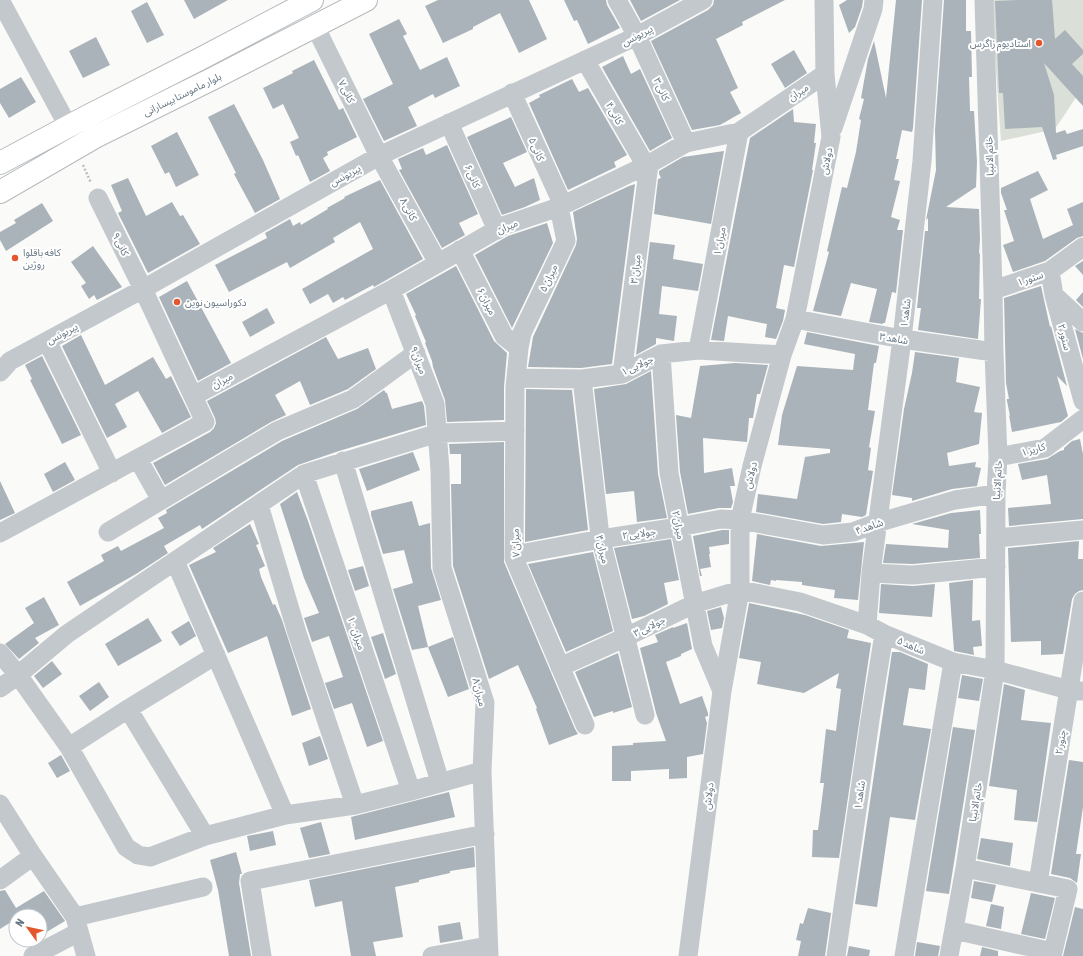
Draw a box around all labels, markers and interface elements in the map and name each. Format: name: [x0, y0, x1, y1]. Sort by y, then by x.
street label: پیریونس: [620, 23, 655, 49]
place label: استادیوم زاگرس: [970, 38, 1031, 52]
marker: استادیوم زاگرس: [1034, 38, 1044, 48]
street label: بلوار ماموستا بیسارانی: [141, 71, 224, 119]
street label: کانی ۳: [651, 76, 672, 103]
street label: کانی ۷: [336, 78, 357, 105]
street label: میران: [786, 82, 811, 104]
street label: کانی ۴: [604, 100, 626, 127]
street label: کانی ۵: [527, 136, 547, 163]
street label: خاتم الانبیا: [983, 136, 998, 176]
street label: دولاش: [819, 146, 836, 176]
street label: پیریونس: [328, 163, 363, 189]
street label: کانی ۶: [463, 163, 483, 190]
street label: کانی ۸: [398, 196, 420, 223]
street label: میران: [495, 217, 520, 237]
street label: میران ۱: [711, 226, 729, 257]
street label: کانی ۹: [110, 231, 131, 258]
place label: کافه باقلوا روژین: [23, 247, 62, 271]
marker: کافه باقلوا روژین: [10, 253, 20, 263]
street label: میران ۳: [628, 254, 644, 284]
street label: میران ۵: [537, 263, 560, 294]
street label: سنور ۱: [1016, 269, 1045, 289]
street label: میران ۶: [474, 286, 498, 317]
marker: دکوراسیون نوین: [172, 297, 182, 307]
place label: دکوراسیون نوین: [185, 297, 247, 309]
street label: شاهد ۱: [898, 298, 913, 328]
street label: پیریونس: [45, 321, 80, 347]
street label: سنور ۲: [1055, 323, 1073, 352]
street label: شاهد ۳: [879, 331, 909, 346]
street label: میران ۹: [407, 345, 429, 376]
street label: جولایی ۱: [620, 353, 655, 379]
street label: میران: [210, 370, 235, 391]
street label: کاریز ۱: [1020, 441, 1048, 459]
street label: دولاش: [742, 460, 760, 490]
street label: خاتم الانبیا: [991, 460, 1006, 500]
street label: میران ۲: [669, 510, 687, 541]
street label: شاهد ۴: [854, 517, 885, 536]
street label: جولایی ۲: [622, 526, 657, 542]
street label: میران ۷: [509, 528, 523, 558]
street label: میران ۴: [593, 534, 611, 565]
street label: جولایی ۳: [632, 614, 667, 640]
street label: میران ۱۰: [345, 615, 367, 652]
street label: شاهد ۵: [895, 635, 926, 656]
street label: میران ۸: [470, 677, 488, 708]
street label: چنور ۲: [1053, 729, 1069, 755]
street label: شاهد ۱: [852, 780, 867, 810]
street label: خاتم الانبیا: [967, 781, 986, 823]
street label: دولاش: [701, 782, 717, 810]
north arrow: [8, 908, 48, 948]
text: N: [13, 917, 26, 929]

